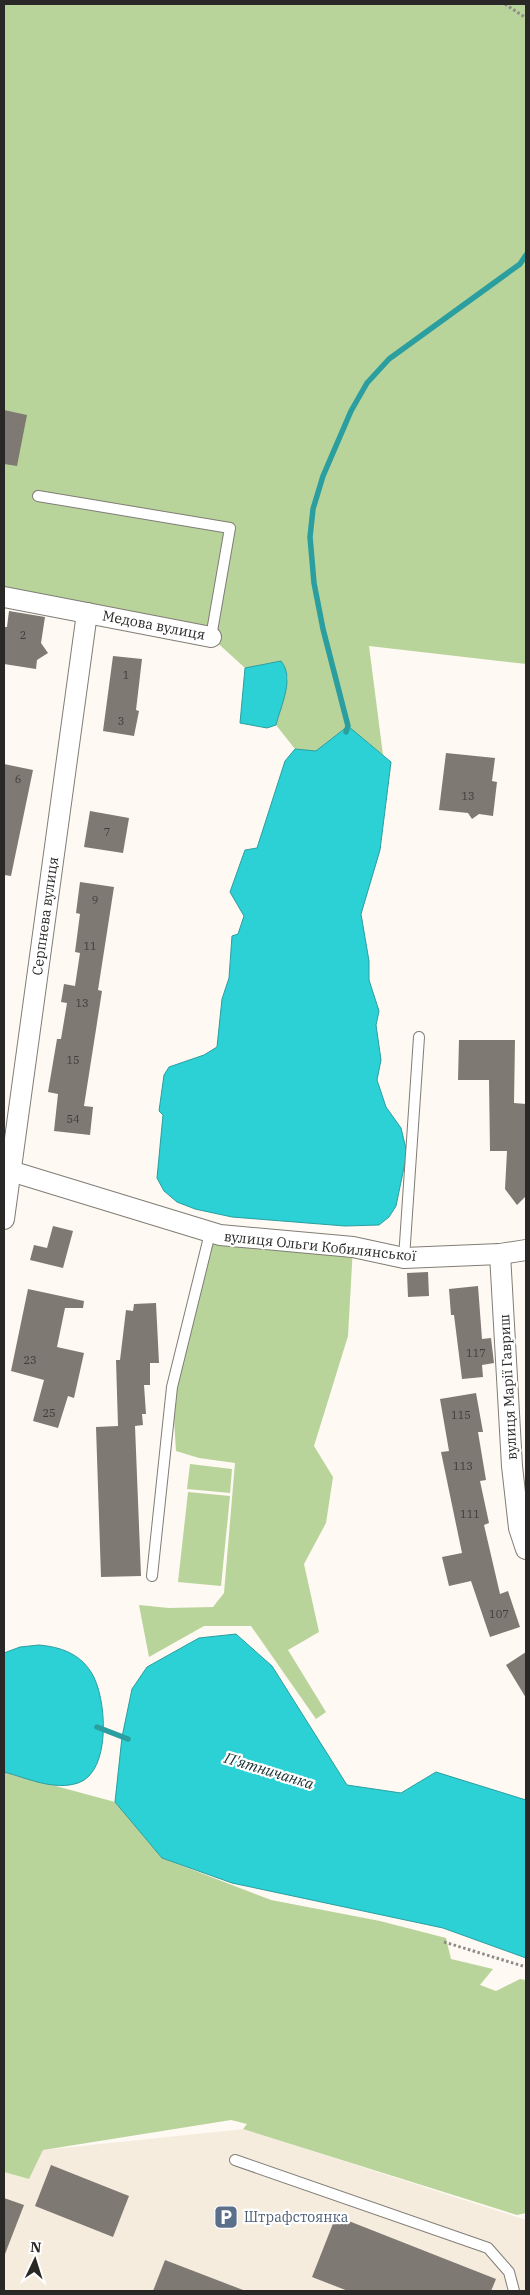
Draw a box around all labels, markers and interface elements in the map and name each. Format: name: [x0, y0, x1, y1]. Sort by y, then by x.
street label: Медова вулиця: [101, 606, 207, 644]
house number: 2: [20, 628, 26, 642]
house number: 1: [123, 668, 129, 682]
house number: 3: [118, 714, 124, 728]
house number: 6: [15, 772, 21, 786]
house number: 13: [461, 789, 475, 803]
house number: 7: [104, 825, 110, 839]
street label: Серпнева вулиця: [28, 856, 62, 976]
house number: 9: [92, 893, 98, 907]
house number: 11: [83, 939, 97, 953]
house number: 13: [75, 996, 89, 1010]
house number: 15: [66, 1053, 80, 1067]
house number: 54: [66, 1112, 80, 1126]
street label: вулиця Ольги Кобилянської: [223, 1227, 418, 1265]
street label: вулиця Марії Гавриш: [495, 1314, 521, 1460]
house number: 117: [466, 1346, 486, 1360]
house number: 23: [23, 1353, 37, 1367]
house number: 25: [42, 1406, 56, 1420]
house number: 115: [451, 1408, 471, 1422]
house number: 113: [453, 1459, 473, 1473]
house number: 111: [460, 1507, 480, 1521]
house number: 107: [489, 1607, 509, 1621]
water label: П'ятничанка: [221, 1748, 317, 1793]
parking icon: Штрафстоянка: [213, 2204, 239, 2230]
place label: Штрафстоянка: [244, 2208, 349, 2226]
north arrow: [10, 2235, 60, 2285]
text: N: [30, 2238, 42, 2256]

